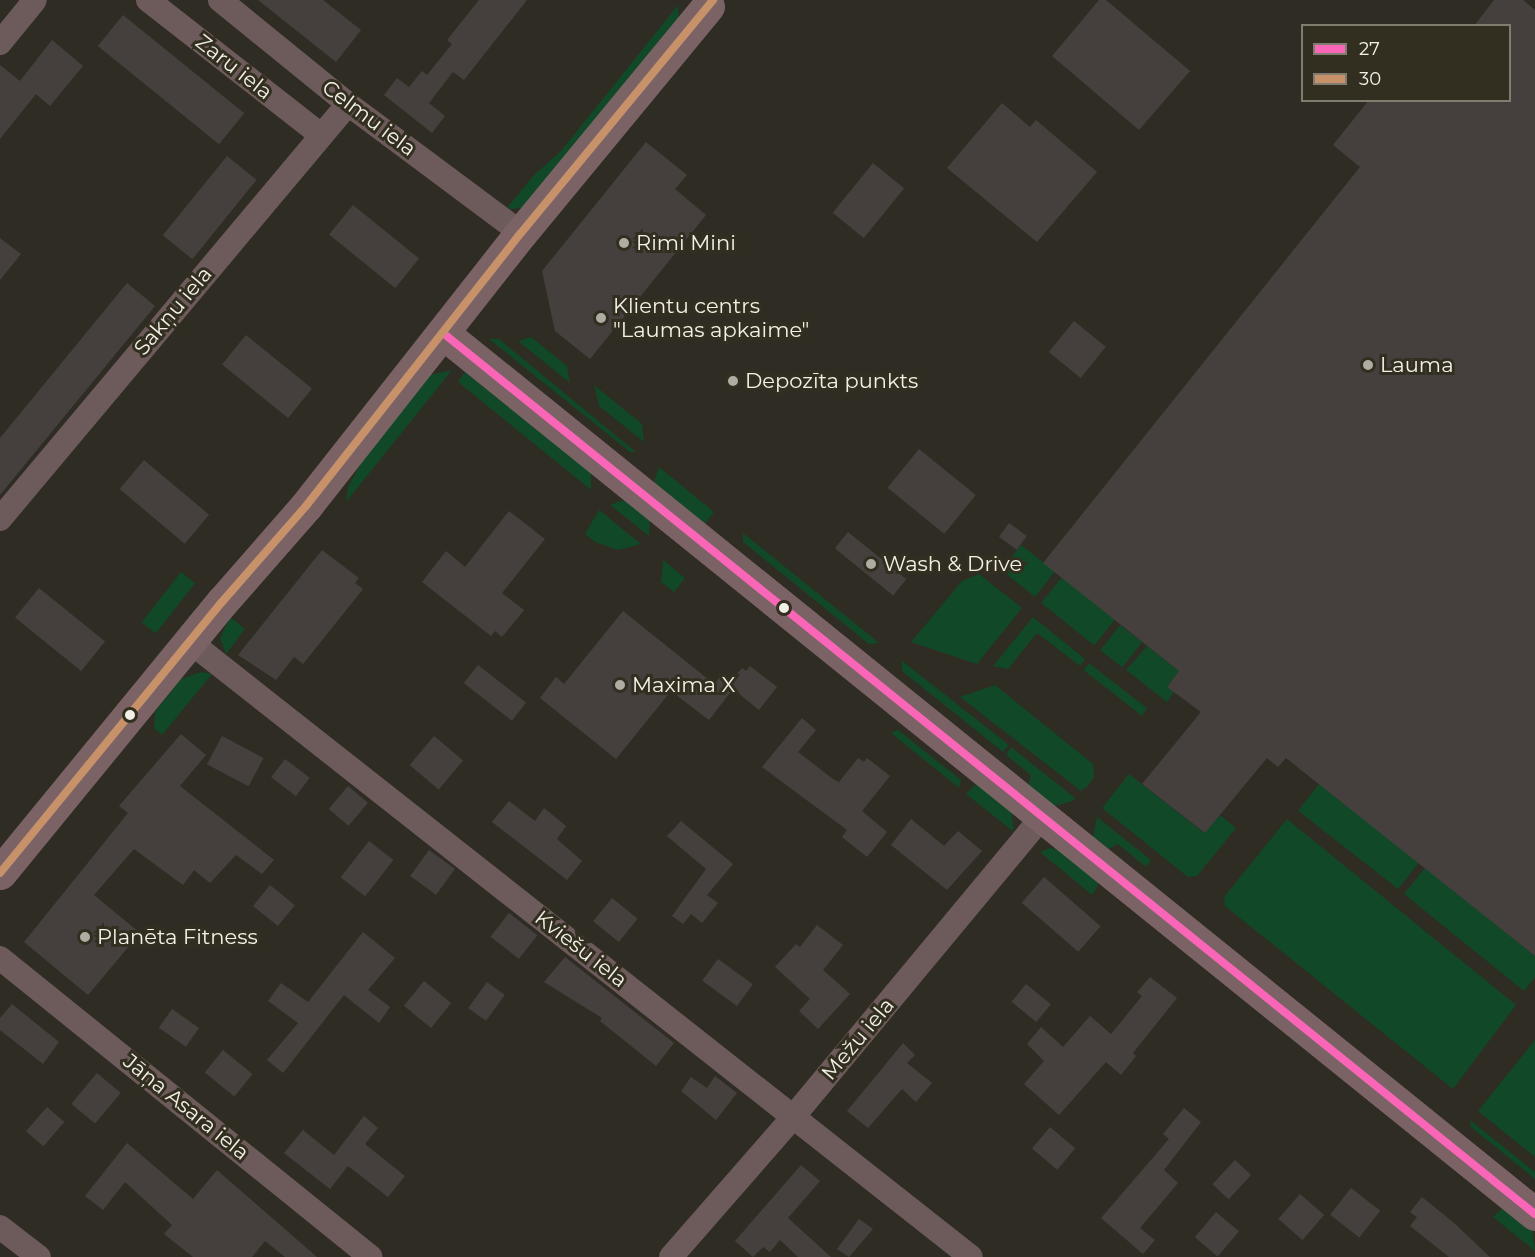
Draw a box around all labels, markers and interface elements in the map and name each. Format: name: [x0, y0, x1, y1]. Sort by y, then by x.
legend: [1301, 24, 1511, 102]
street label: Zaru iela: [191, 29, 277, 105]
text: 27: [1359, 38, 1380, 60]
text: 30: [1359, 68, 1381, 90]
street label: Celmu iela: [317, 75, 421, 161]
place label: Rimi Mini: [636, 230, 736, 256]
marker: Rimi Mini: [617, 236, 631, 250]
street label: Sakņu iela: [129, 262, 217, 360]
place label: Klientu centrs "Laumas apkaime": [613, 293, 809, 343]
marker: Klientu centrs "Laumas apkaime": [594, 311, 608, 325]
place label: Lauma: [1380, 352, 1454, 378]
marker: Lauma: [1361, 358, 1375, 372]
place label: Depozīta punkts: [745, 368, 918, 394]
marker: Depozīta punkts: [726, 374, 740, 388]
place label: Wash & Drive: [883, 551, 1022, 577]
marker: Wash & Drive: [864, 557, 878, 571]
unlabelled marker: [778, 602, 790, 614]
place label: Maxima X: [632, 672, 735, 698]
marker: Maxima X: [613, 678, 627, 692]
unlabelled marker: [124, 709, 136, 721]
street label: Kviešu iela: [530, 905, 632, 993]
place label: Planēta Fitness: [97, 924, 258, 950]
marker: Planēta Fitness: [78, 930, 92, 944]
street label: Mežu iela: [816, 993, 900, 1085]
street label: Jāņa Asara iela: [118, 1049, 254, 1165]

